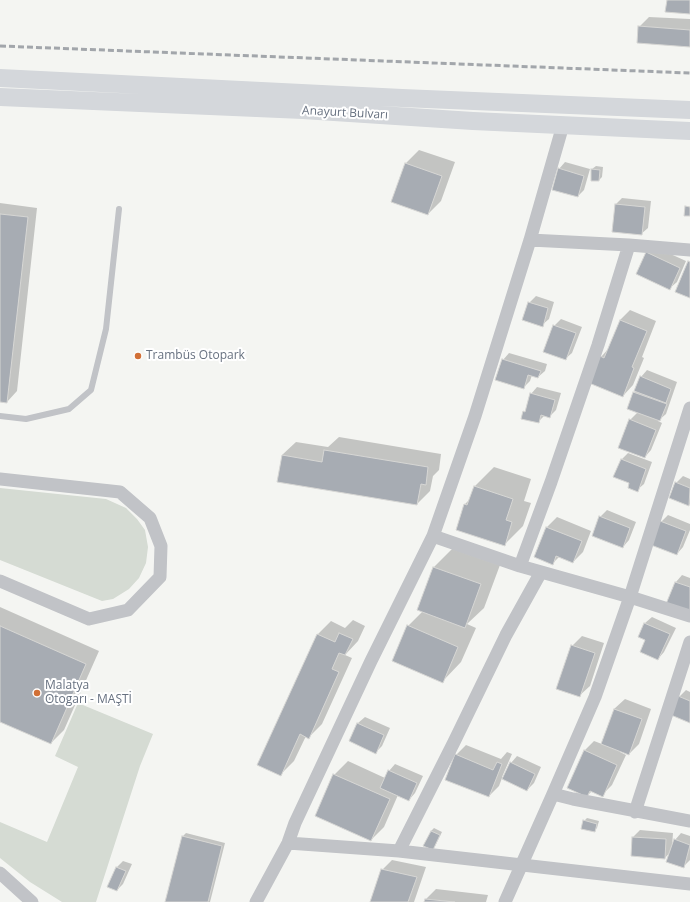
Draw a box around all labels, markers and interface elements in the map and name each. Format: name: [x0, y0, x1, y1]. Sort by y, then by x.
street label: Anayurt Bulvarı: [302, 104, 388, 122]
place label: Trambüs Otopark: [146, 349, 245, 363]
marker: Trambüs Otopark: [133, 351, 143, 361]
place label: Malatya Otogarı - MAŞTİ: [45, 679, 132, 707]
marker: Malatya Otogarı - MAŞTİ: [32, 688, 42, 698]

